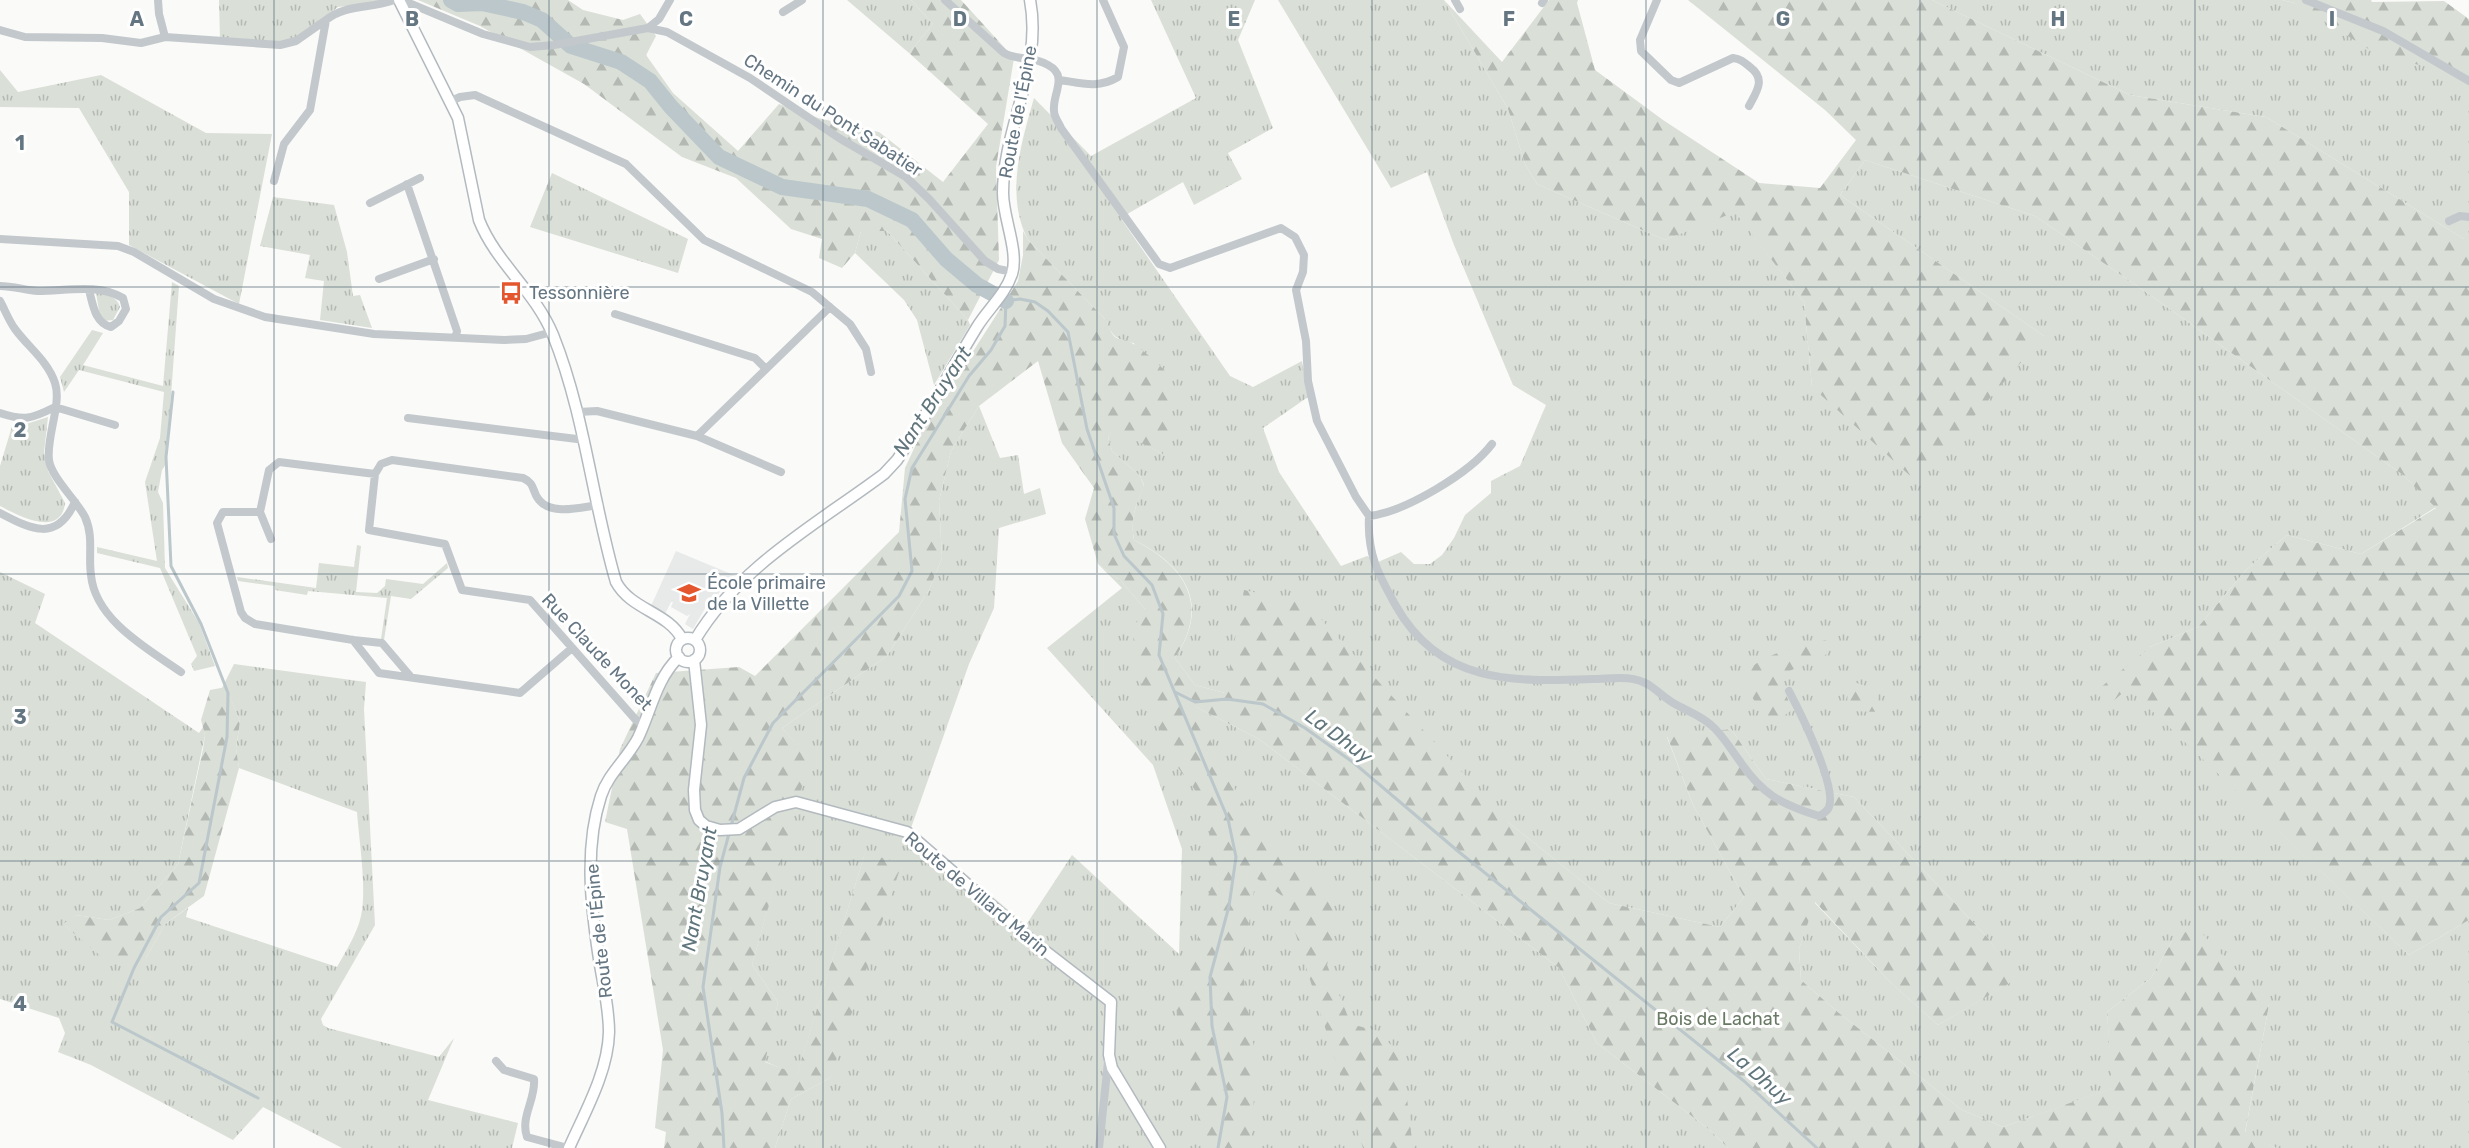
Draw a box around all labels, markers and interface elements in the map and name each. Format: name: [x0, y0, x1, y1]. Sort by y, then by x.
text: A: [130, 7, 145, 31]
text: B: [405, 7, 419, 31]
text: C: [679, 7, 693, 31]
text: D: [953, 7, 967, 31]
text: E: [1228, 7, 1240, 31]
text: F: [1503, 7, 1515, 31]
text: G: [1776, 7, 1790, 31]
text: H: [2051, 7, 2065, 31]
text: I: [2329, 7, 2335, 31]
street label: Route de l'Épine: [994, 44, 1042, 180]
street label: Chemin du Pont Sabatier: [740, 49, 927, 181]
text: 1: [15, 131, 25, 155]
bus stop icon: Tessonnière: [498, 280, 524, 306]
place label: Tessonnière: [529, 282, 629, 304]
water label: Nant Bruyant: [888, 341, 977, 460]
text: 2: [14, 418, 27, 442]
place label: École primaire de la Villette: [707, 572, 826, 615]
school or university icon: École primaire de la Villette: [676, 580, 702, 606]
street label: Rue Claude Monet: [537, 589, 657, 715]
water label: La Dhuy: [1301, 704, 1378, 769]
text: 3: [13, 705, 27, 729]
water label: Nant Bruyant: [676, 825, 722, 953]
street label: Route de Villard Marin: [900, 827, 1054, 961]
street label: Route de l'Épine: [581, 863, 617, 999]
text: 4: [13, 992, 27, 1016]
park label: Bois de Lachat: [1656, 1008, 1780, 1030]
water label: La Dhuy: [1723, 1042, 1798, 1111]

